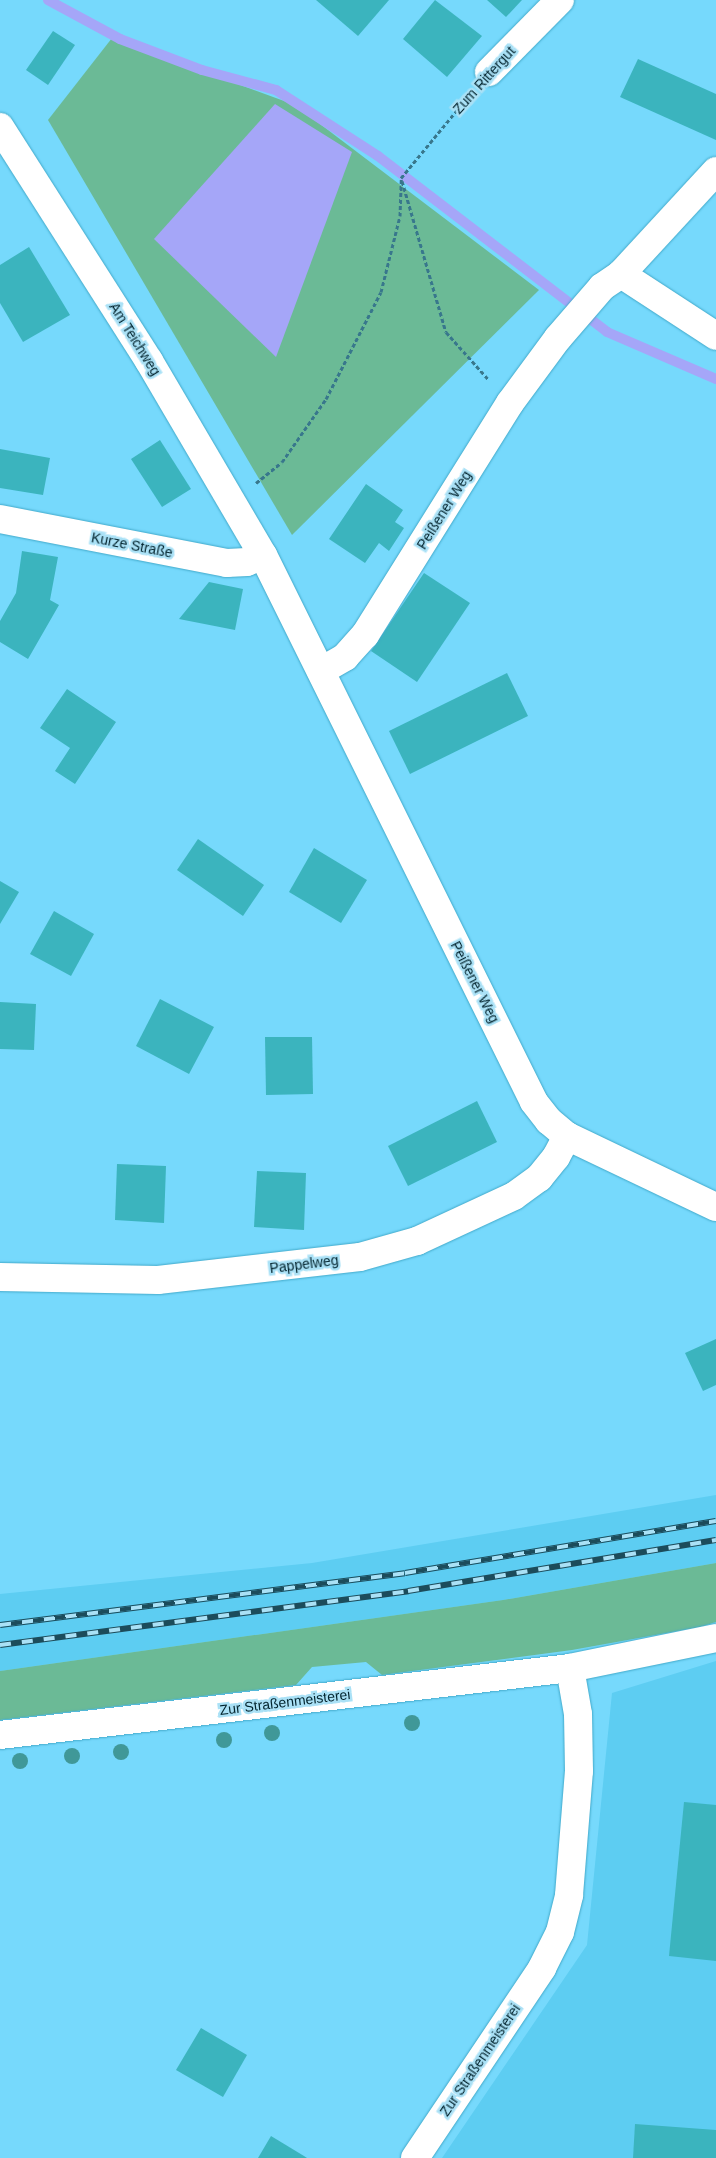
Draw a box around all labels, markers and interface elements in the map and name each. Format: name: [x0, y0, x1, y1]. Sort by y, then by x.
street label: Zum Rittergut: [449, 43, 519, 117]
street label: Am Teichweg: [106, 299, 164, 379]
street label: Peißener Weg: [413, 468, 475, 552]
street label: Kurze Straße: [90, 529, 174, 561]
street label: Peißener Weg: [447, 938, 503, 1026]
street label: Pappelweg: [269, 1251, 339, 1277]
street label: Zur Straßenmeisterei: [219, 1686, 351, 1718]
street label: Zur Straßenmeisterei: [436, 2001, 524, 2119]

